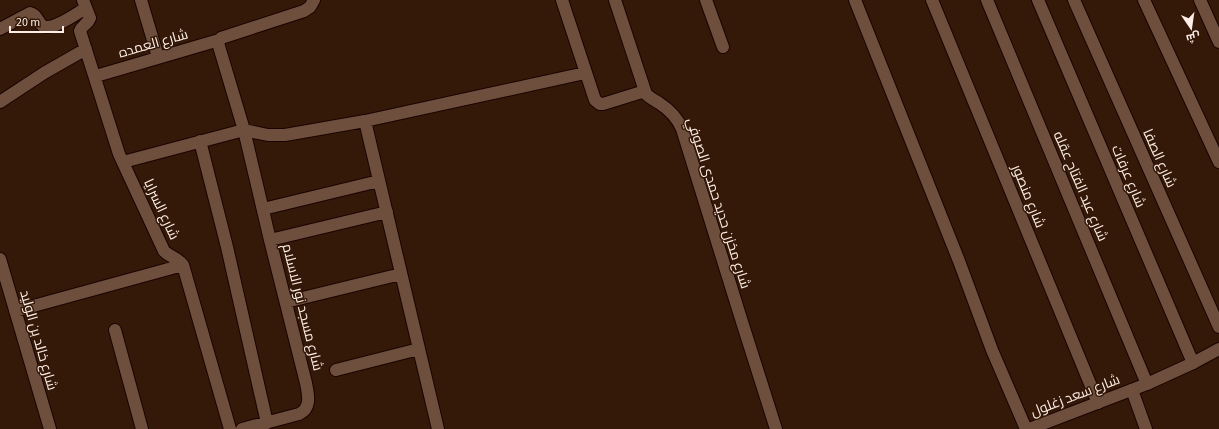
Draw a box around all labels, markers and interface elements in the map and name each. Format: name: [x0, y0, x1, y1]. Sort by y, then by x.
scale bar: [10, 8, 63, 34]
north arrow: [1171, 8, 1211, 48]
text: 20 m: [16, 14, 40, 31]
street label: شارع العمده: [116, 24, 190, 63]
text: ش: [1185, 28, 1202, 46]
street label: شارع مخزن حديد حمدى الصوفي: [680, 115, 755, 292]
street label: شارع الصفا: [1137, 126, 1181, 191]
street label: شارع عبد الفتاح عقله: [1048, 128, 1112, 245]
street label: شارع عرفات: [1106, 142, 1150, 211]
street label: شارع منصور: [1006, 161, 1050, 231]
street label: شارع السرايا: [138, 176, 184, 243]
street label: شارع مسجد نور الاسلام: [277, 242, 328, 373]
street label: شارع خالد بن الوليد: [14, 288, 62, 393]
street label: شارع سعد زغلول: [1028, 370, 1123, 422]

